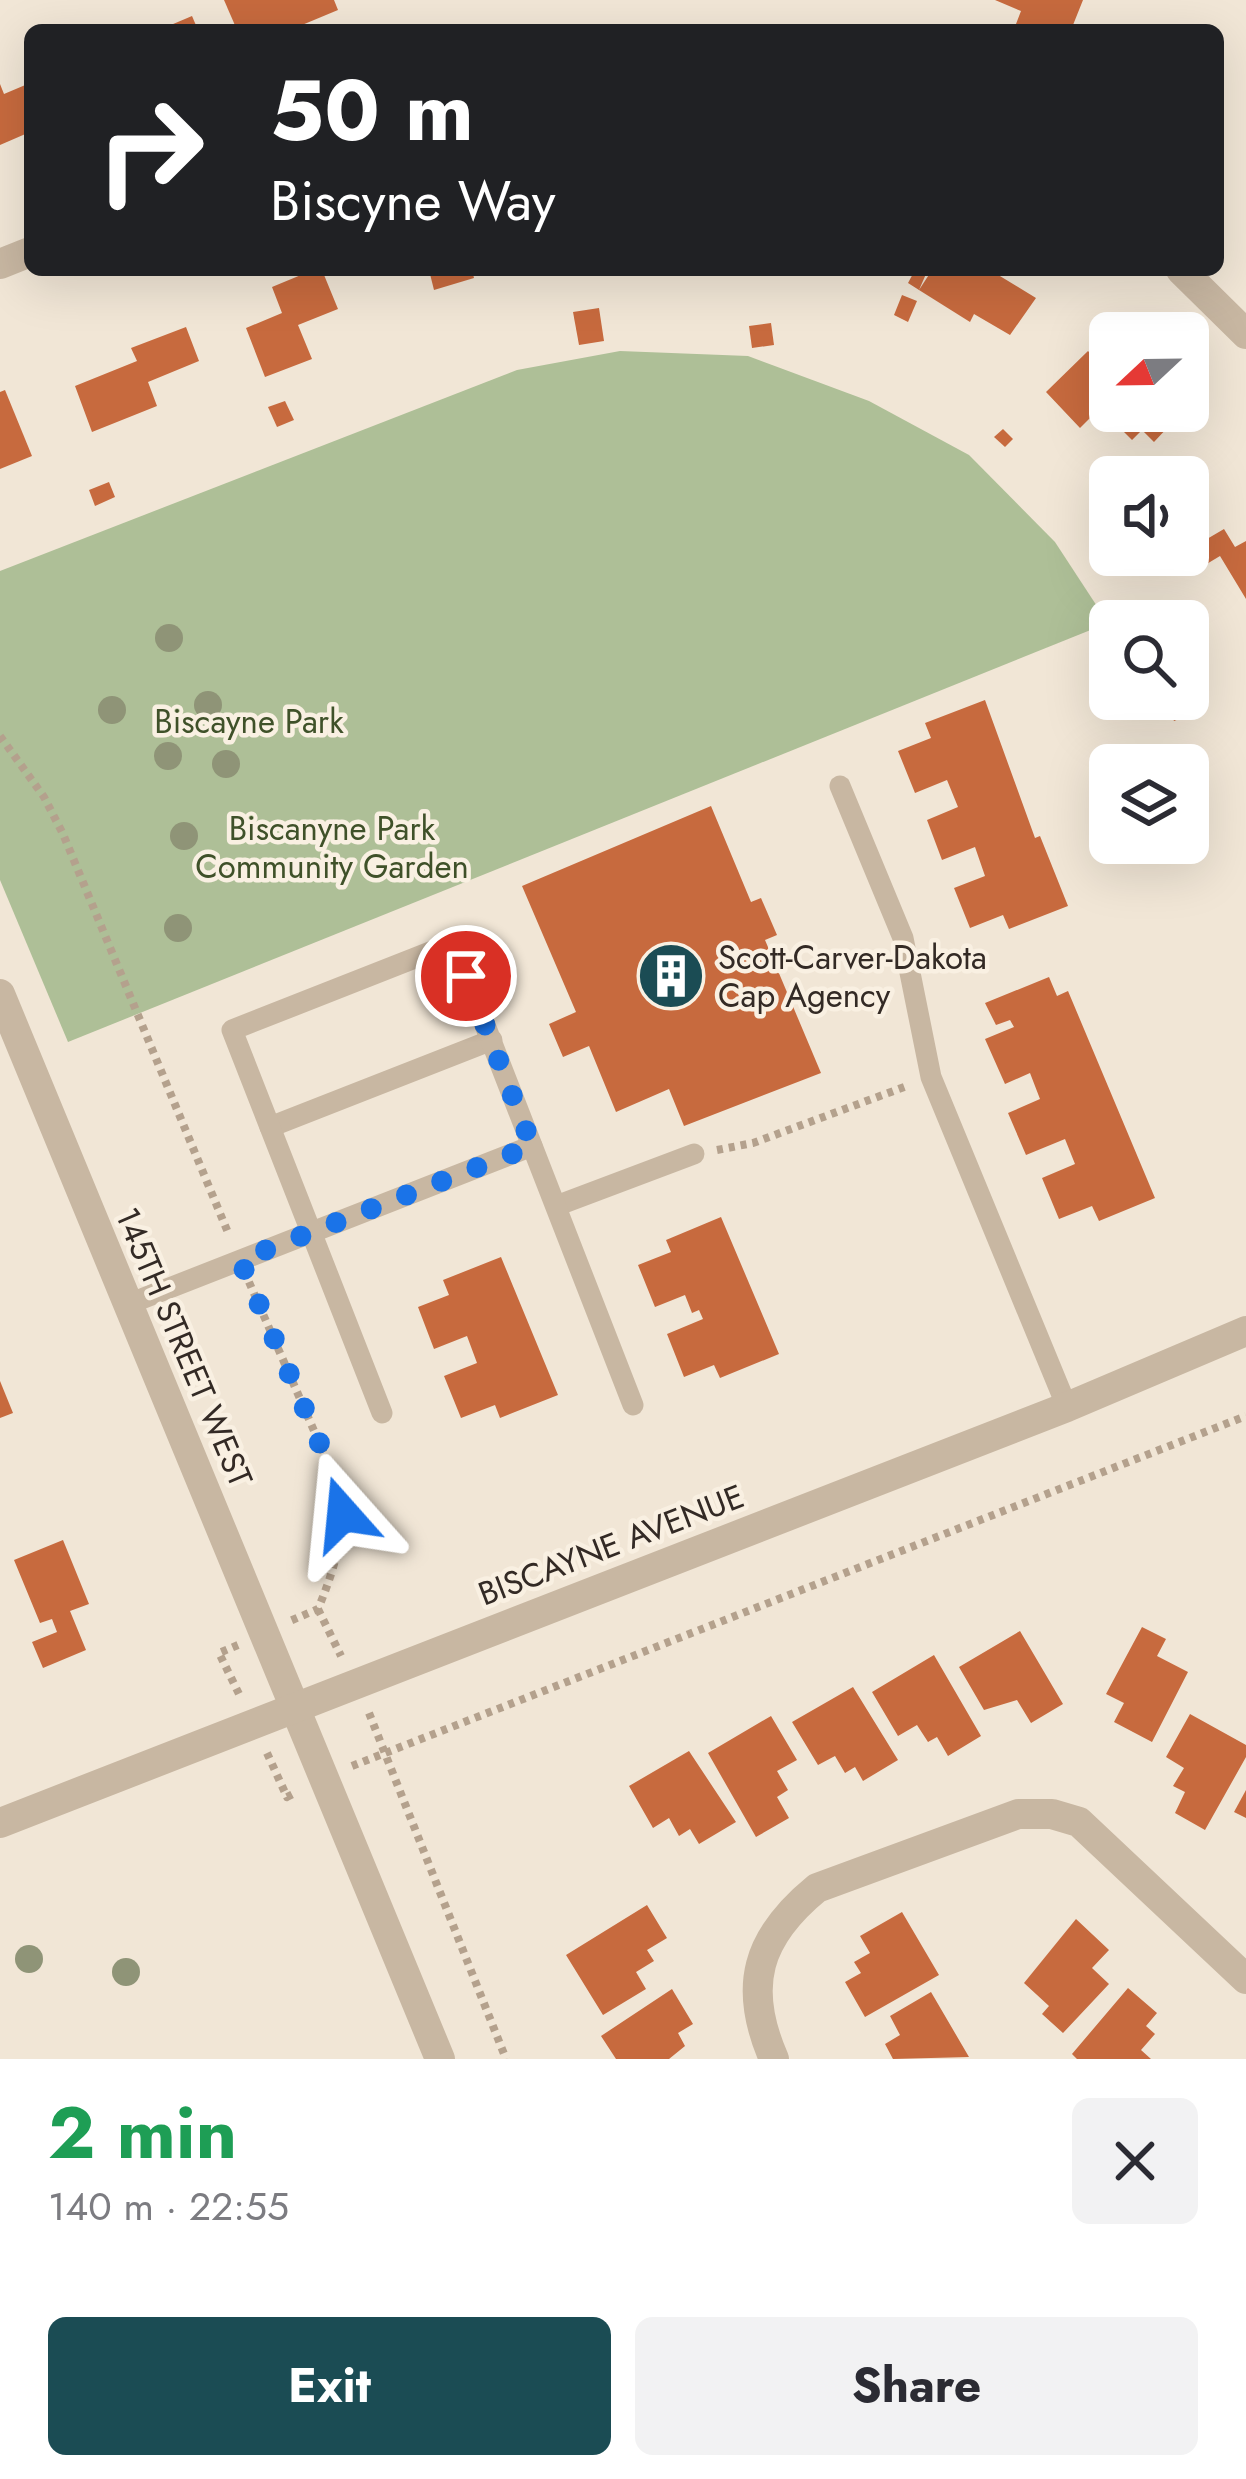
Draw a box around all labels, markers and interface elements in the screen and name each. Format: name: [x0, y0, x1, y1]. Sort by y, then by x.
text: 50 m: [270, 50, 474, 172]
icon: right: [72, 72, 228, 228]
text: Biscyne Way: [270, 162, 555, 240]
north arrow: [1089, 312, 1209, 432]
map controls: [1089, 312, 1209, 864]
button: sound: [1089, 456, 1209, 576]
button: search: [1089, 600, 1209, 720]
park label: Biscayne Park: [154, 698, 344, 745]
button: layers: [1089, 744, 1209, 864]
park label: Biscanyne Park Community Garden: [195, 805, 469, 890]
pin: [415, 925, 517, 1027]
place label: Scott-Carver-Dakota Cap Agency: [718, 934, 987, 1019]
building icon: Scott-Carver-Dakota Cap Agency: [636, 941, 706, 1011]
icon: arrive: [433, 943, 499, 1009]
street label: 145TH STREET WEST: [104, 1200, 264, 1495]
position arrow: [280, 1451, 406, 1577]
street label: BISCAYNE AVENUE: [471, 1473, 751, 1617]
text: 2 min: [48, 2081, 237, 2185]
button: close: [1072, 2098, 1198, 2224]
text: 140 m · 22:55: [48, 2178, 289, 2235]
button: Exit: [48, 2317, 611, 2455]
button: Share: [635, 2317, 1198, 2455]

